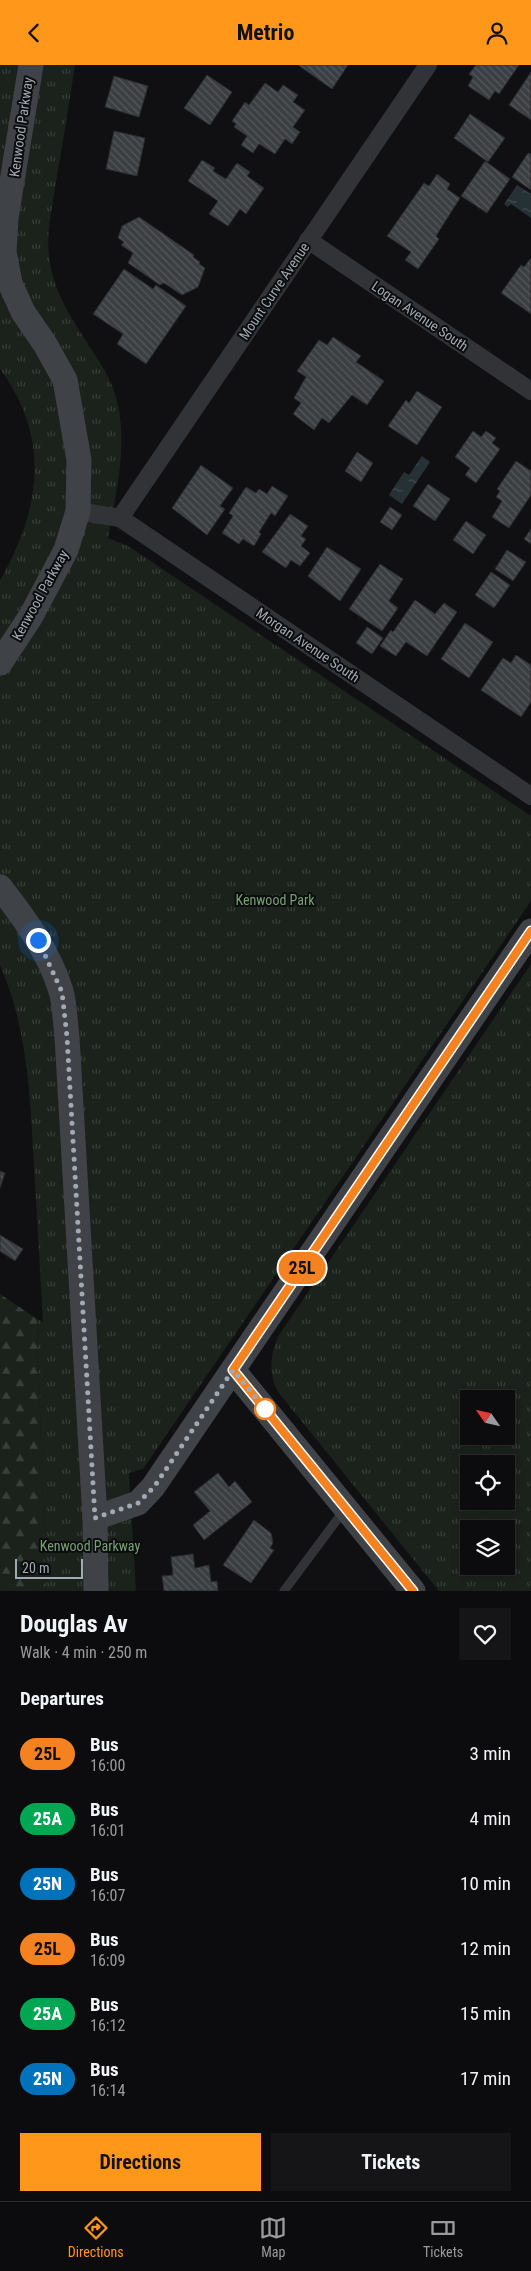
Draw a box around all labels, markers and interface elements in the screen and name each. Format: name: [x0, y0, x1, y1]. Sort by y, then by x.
icon: back: [20, 19, 48, 47]
icon: person: [483, 19, 511, 47]
text: Metrio: [237, 20, 294, 45]
street label: Kenwood Parkway: [6, 76, 36, 178]
street label: Mount Curve Avenue: [236, 239, 313, 343]
street label: Logan Avenue South: [369, 278, 471, 354]
street label: Kenwood Parkway: [9, 547, 71, 643]
street label: Morgan Avenue South: [253, 605, 363, 685]
park label: Kenwood Park: [235, 892, 315, 908]
your location: [26, 928, 51, 953]
line badge: 25L: [273, 1252, 331, 1284]
text: 25L: [289, 1257, 315, 1278]
north arrow: [460, 1390, 515, 1445]
map controls: [460, 1390, 515, 1575]
unlabelled marker: [254, 1398, 276, 1420]
button: locate: [460, 1455, 515, 1510]
button: layers: [460, 1520, 515, 1575]
park label: Kenwood Parkway: [40, 1538, 140, 1554]
scale bar: [15, 1556, 82, 1579]
text: 20 m: [22, 1560, 50, 1576]
button: heart: [459, 1608, 511, 1660]
text: Douglas Av: [20, 1610, 128, 1638]
text: Walk · 4 min · 250 m: [20, 1643, 147, 1662]
text: Departures: [20, 1687, 104, 1710]
text: Bus: [90, 1733, 119, 1756]
text: 3 min: [469, 1742, 511, 1765]
text: 25L: [34, 1743, 61, 1764]
text: 16:00: [90, 1756, 125, 1775]
text: Bus: [90, 1798, 119, 1821]
text: 4 min: [469, 1807, 511, 1830]
text: 25A: [33, 1808, 62, 1829]
text: 16:01: [90, 1821, 125, 1840]
text: Bus: [90, 1863, 119, 1886]
text: 10 min: [460, 1872, 511, 1895]
text: 25N: [33, 1873, 62, 1894]
text: 16:07: [90, 1886, 125, 1905]
text: Bus: [90, 1928, 119, 1951]
text: 12 min: [460, 1937, 511, 1960]
text: 25L: [34, 1938, 61, 1959]
text: 16:09: [90, 1951, 125, 1970]
text: Bus: [90, 1993, 119, 2016]
text: 15 min: [460, 2002, 511, 2025]
text: 25A: [33, 2003, 62, 2024]
text: 16:12: [90, 2016, 125, 2035]
text: Bus: [90, 2058, 119, 2081]
text: 17 min: [460, 2067, 511, 2090]
text: 25N: [33, 2068, 62, 2089]
text: 16:14: [90, 2081, 125, 2100]
button: Directions: [20, 2133, 261, 2191]
button: Tickets: [271, 2133, 511, 2191]
tab: Directions: [68, 2214, 124, 2260]
tab: Map: [259, 2214, 287, 2260]
tab: Tickets: [423, 2214, 463, 2260]

